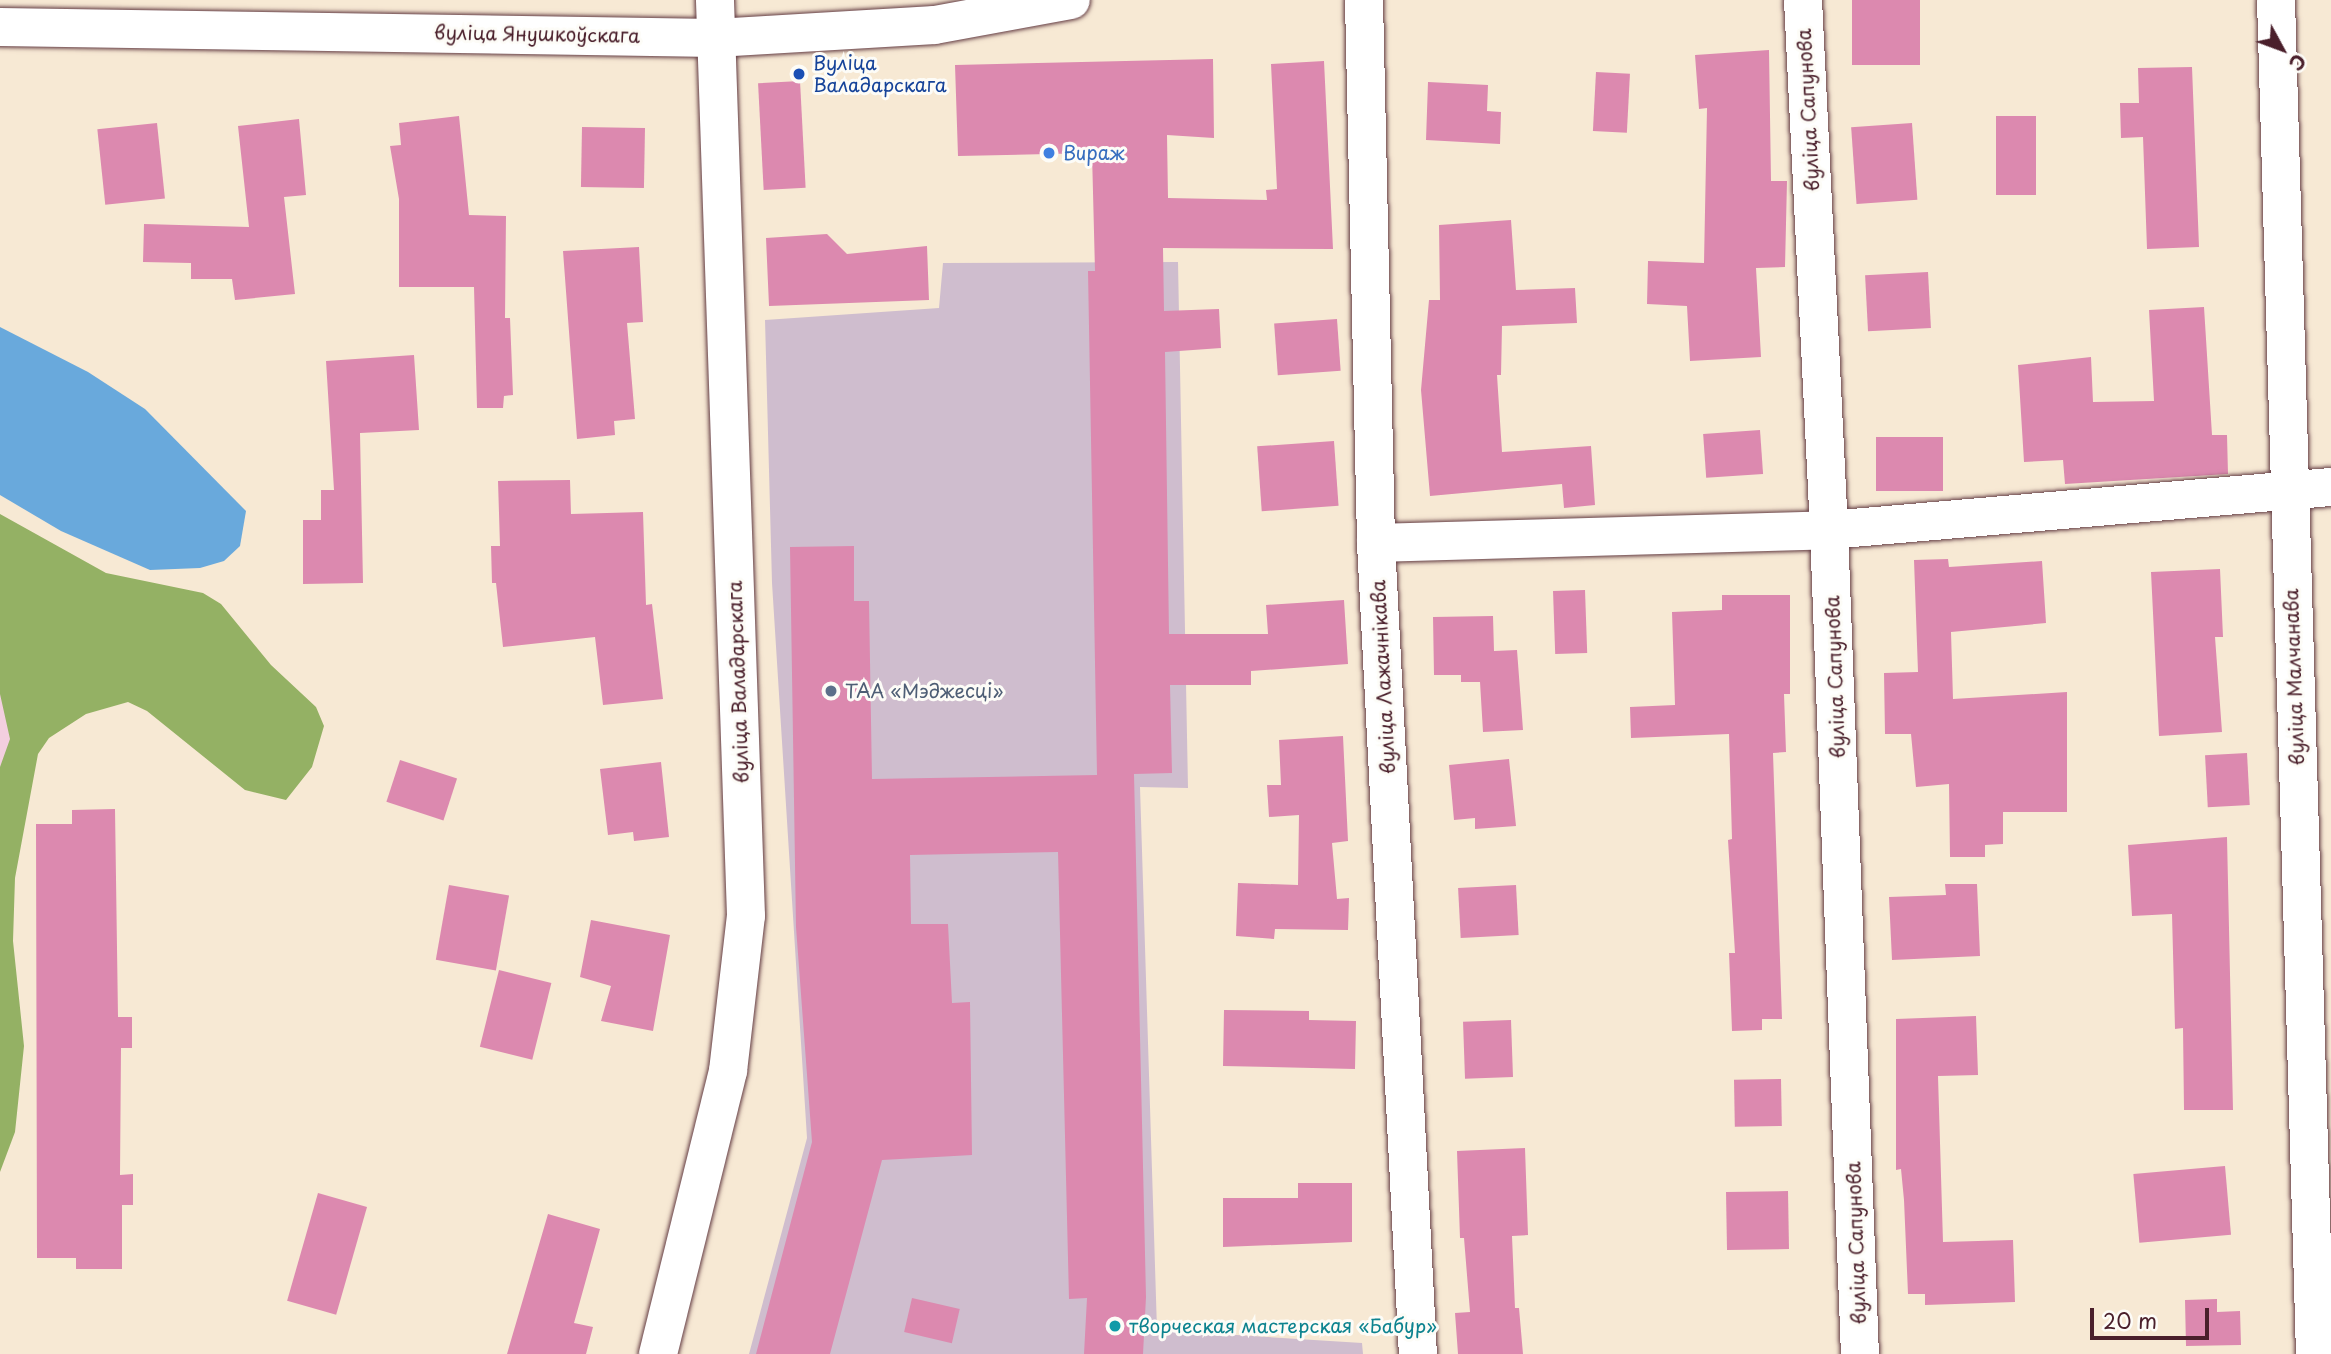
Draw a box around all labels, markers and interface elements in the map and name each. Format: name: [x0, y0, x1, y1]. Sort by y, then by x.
north arrow: [2247, 14, 2317, 84]
street label: вуліца Янушкоўскага: [434, 21, 640, 47]
street label: вуліца Сапунова: [1792, 28, 1824, 192]
text: С: [2283, 48, 2313, 77]
place label: Вуліца Валадарскага: [813, 52, 947, 96]
marker: Вуліца Валадарскага: [791, 66, 807, 82]
place label: Вираж: [1063, 142, 1125, 164]
marker: Вираж: [1041, 145, 1057, 161]
street label: вуліца Валадарскага: [723, 580, 753, 784]
street label: вуліца Лажачнікава: [1367, 580, 1399, 774]
street label: вуліца Малчанава: [2280, 588, 2308, 766]
street label: вуліца Сапунова: [1821, 595, 1849, 759]
place label: ТАА «Мэджесці»: [845, 680, 1003, 702]
marker: ТАА «Мэджесці»: [823, 683, 839, 699]
street label: вуліца Сапунова: [1842, 1161, 1870, 1325]
scale bar: [2093, 1294, 2212, 1338]
text: 20 m: [2103, 1304, 2157, 1336]
place label: творческая мастерская «Бабур»: [1129, 1315, 1437, 1337]
marker: творческая мастерская «Бабур»: [1107, 1318, 1123, 1334]

